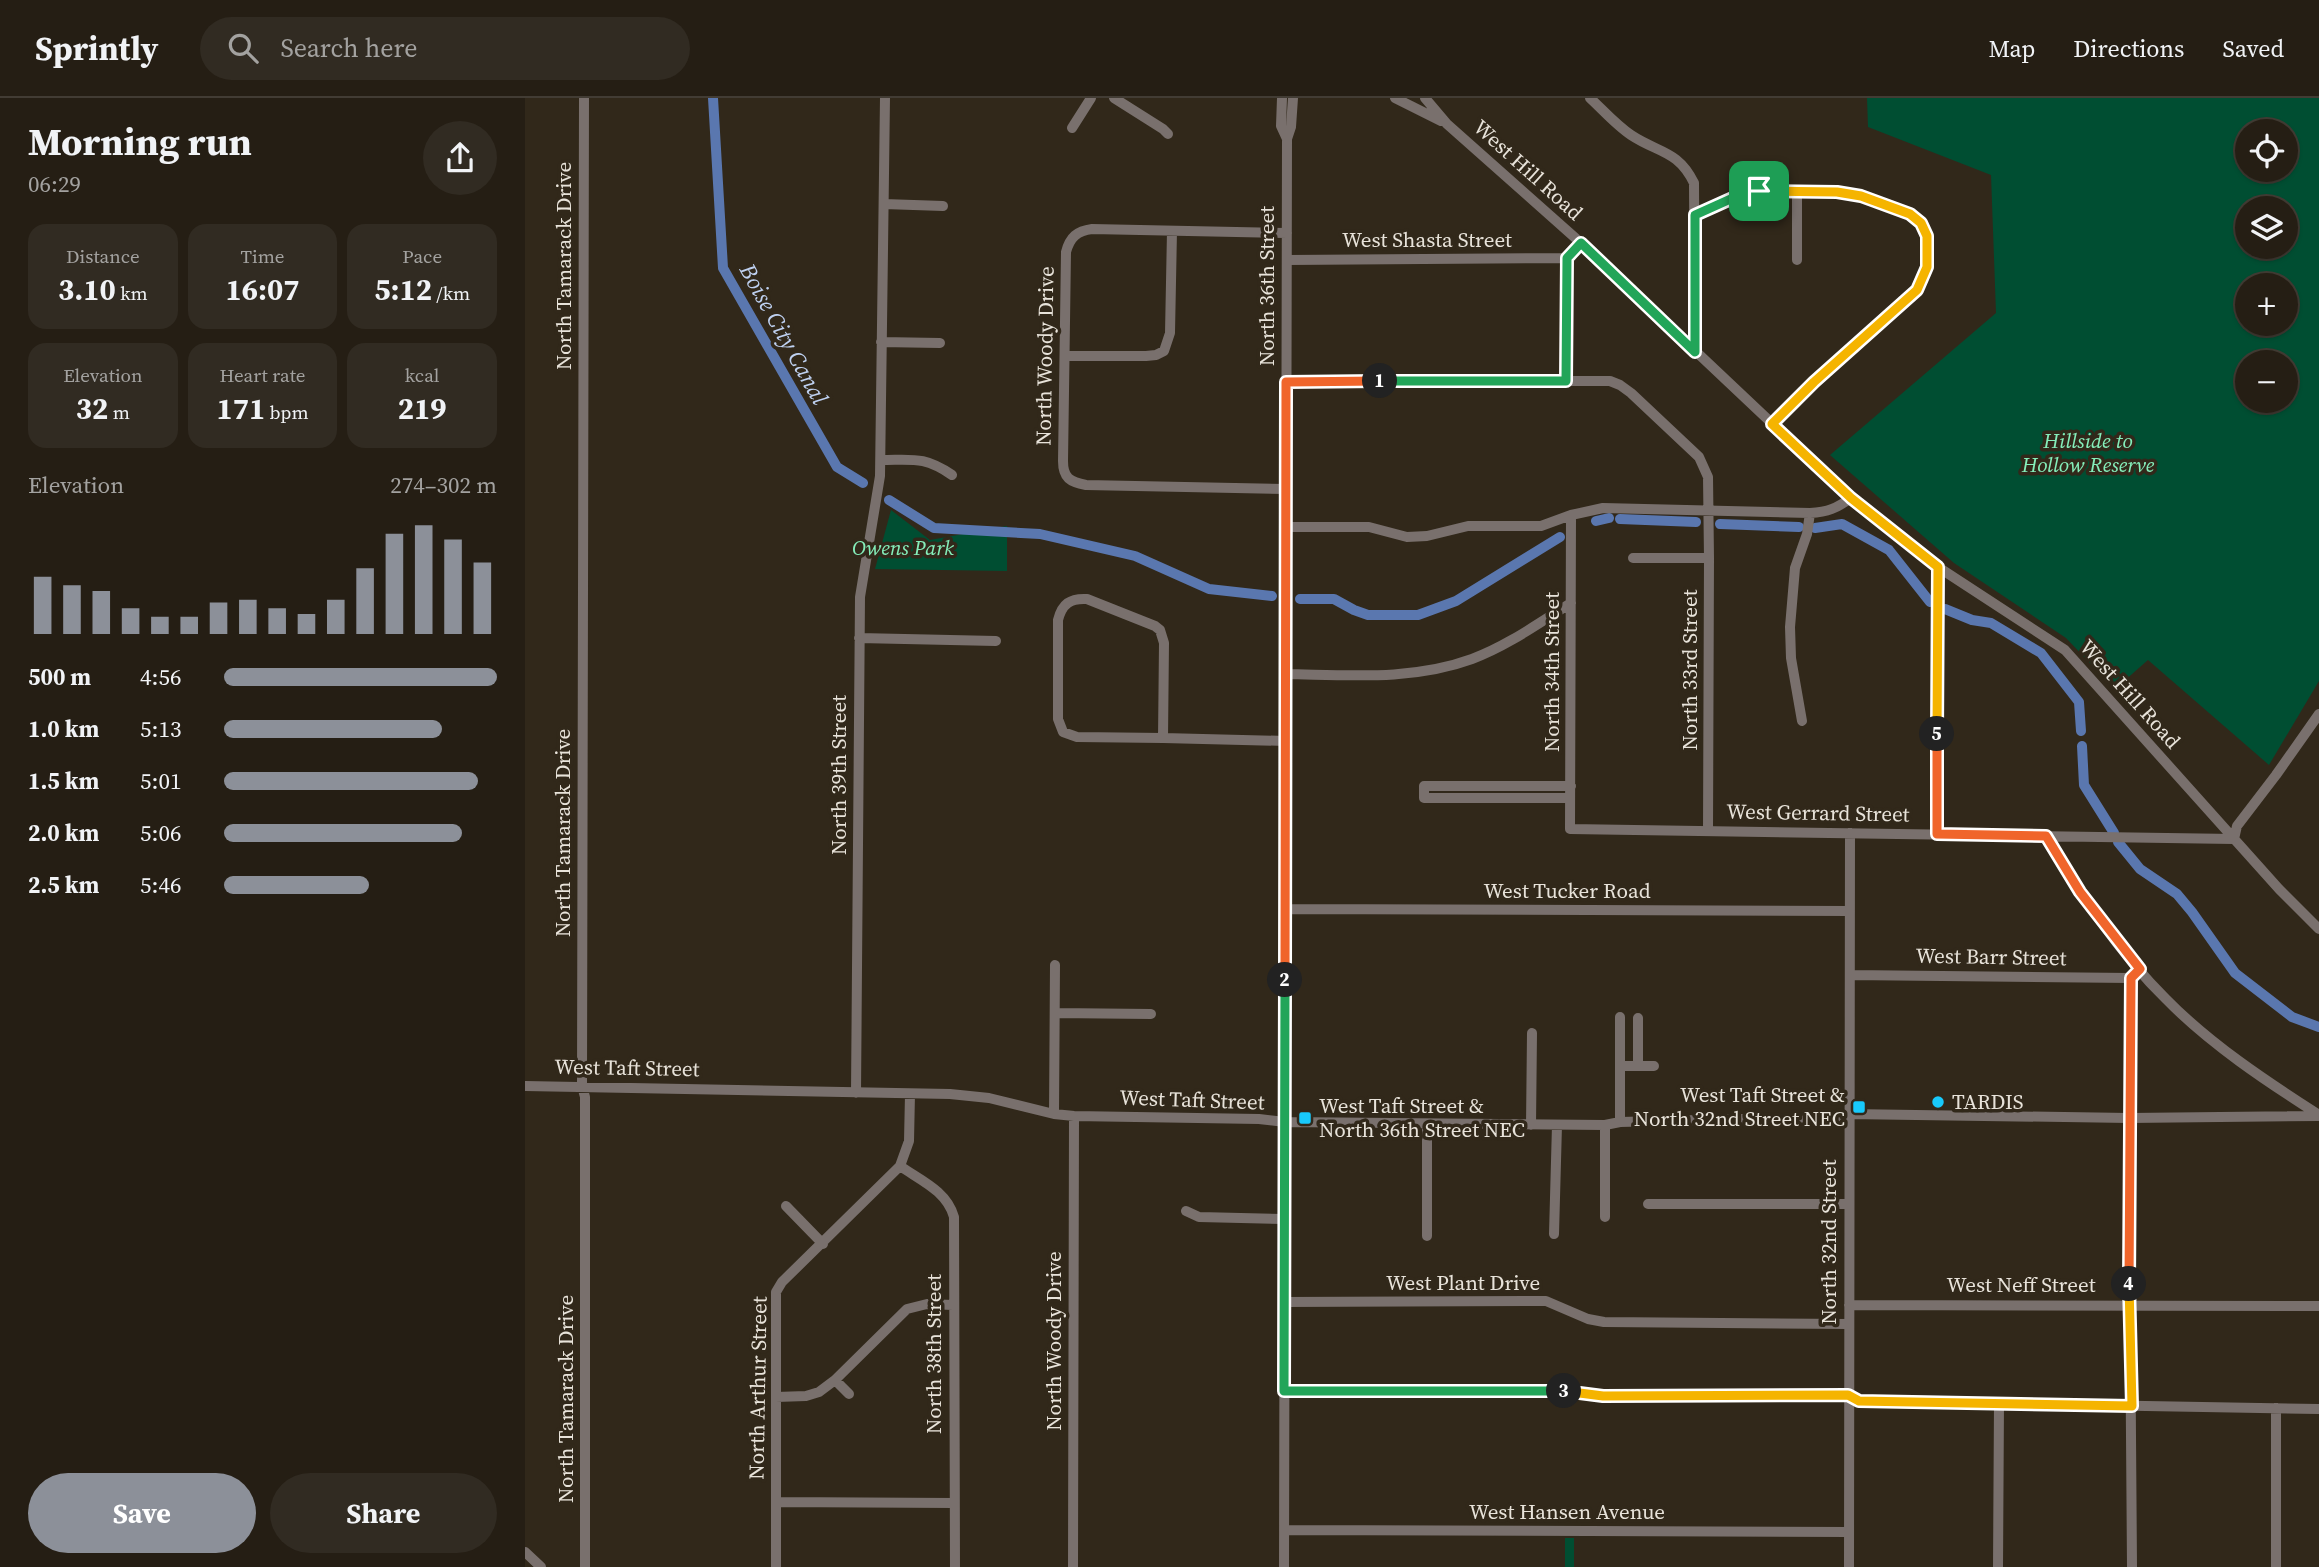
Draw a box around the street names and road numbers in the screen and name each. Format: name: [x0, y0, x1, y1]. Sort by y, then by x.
street label: West Hill Road: [1467, 113, 1589, 227]
street label: North Tamarack Drive: [549, 162, 578, 370]
street label: North 36th Street: [1252, 206, 1281, 366]
street label: West Shasta Street: [1342, 225, 1512, 254]
street label: North Woody Drive: [1028, 266, 1061, 446]
street label: North 33rd Street: [1675, 589, 1704, 751]
street label: North 34th Street: [1537, 592, 1566, 752]
street label: West Hill Road: [2073, 633, 2187, 755]
street label: North 39th Street: [824, 695, 853, 855]
street label: North Tamarack Drive: [548, 729, 577, 937]
street label: West Gerrard Street: [1726, 796, 1910, 829]
street label: West Tucker Road: [1483, 876, 1651, 905]
street label: West Barr Street: [1915, 941, 2067, 972]
street label: West Taft Street: [554, 1052, 700, 1083]
street label: West Taft Street: [1119, 1082, 1265, 1117]
street label: North 32nd Street: [1814, 1159, 1843, 1325]
street label: North Woody Drive: [1039, 1251, 1068, 1431]
street label: West Plant Drive: [1386, 1268, 1540, 1297]
street label: West Neff Street: [1947, 1270, 2096, 1299]
street label: North 38th Street: [919, 1274, 948, 1434]
street label: North Tamarack Drive: [551, 1295, 580, 1503]
street label: North Arthur Street: [741, 1296, 774, 1480]
street label: West Hansen Avenue: [1469, 1497, 1665, 1526]

